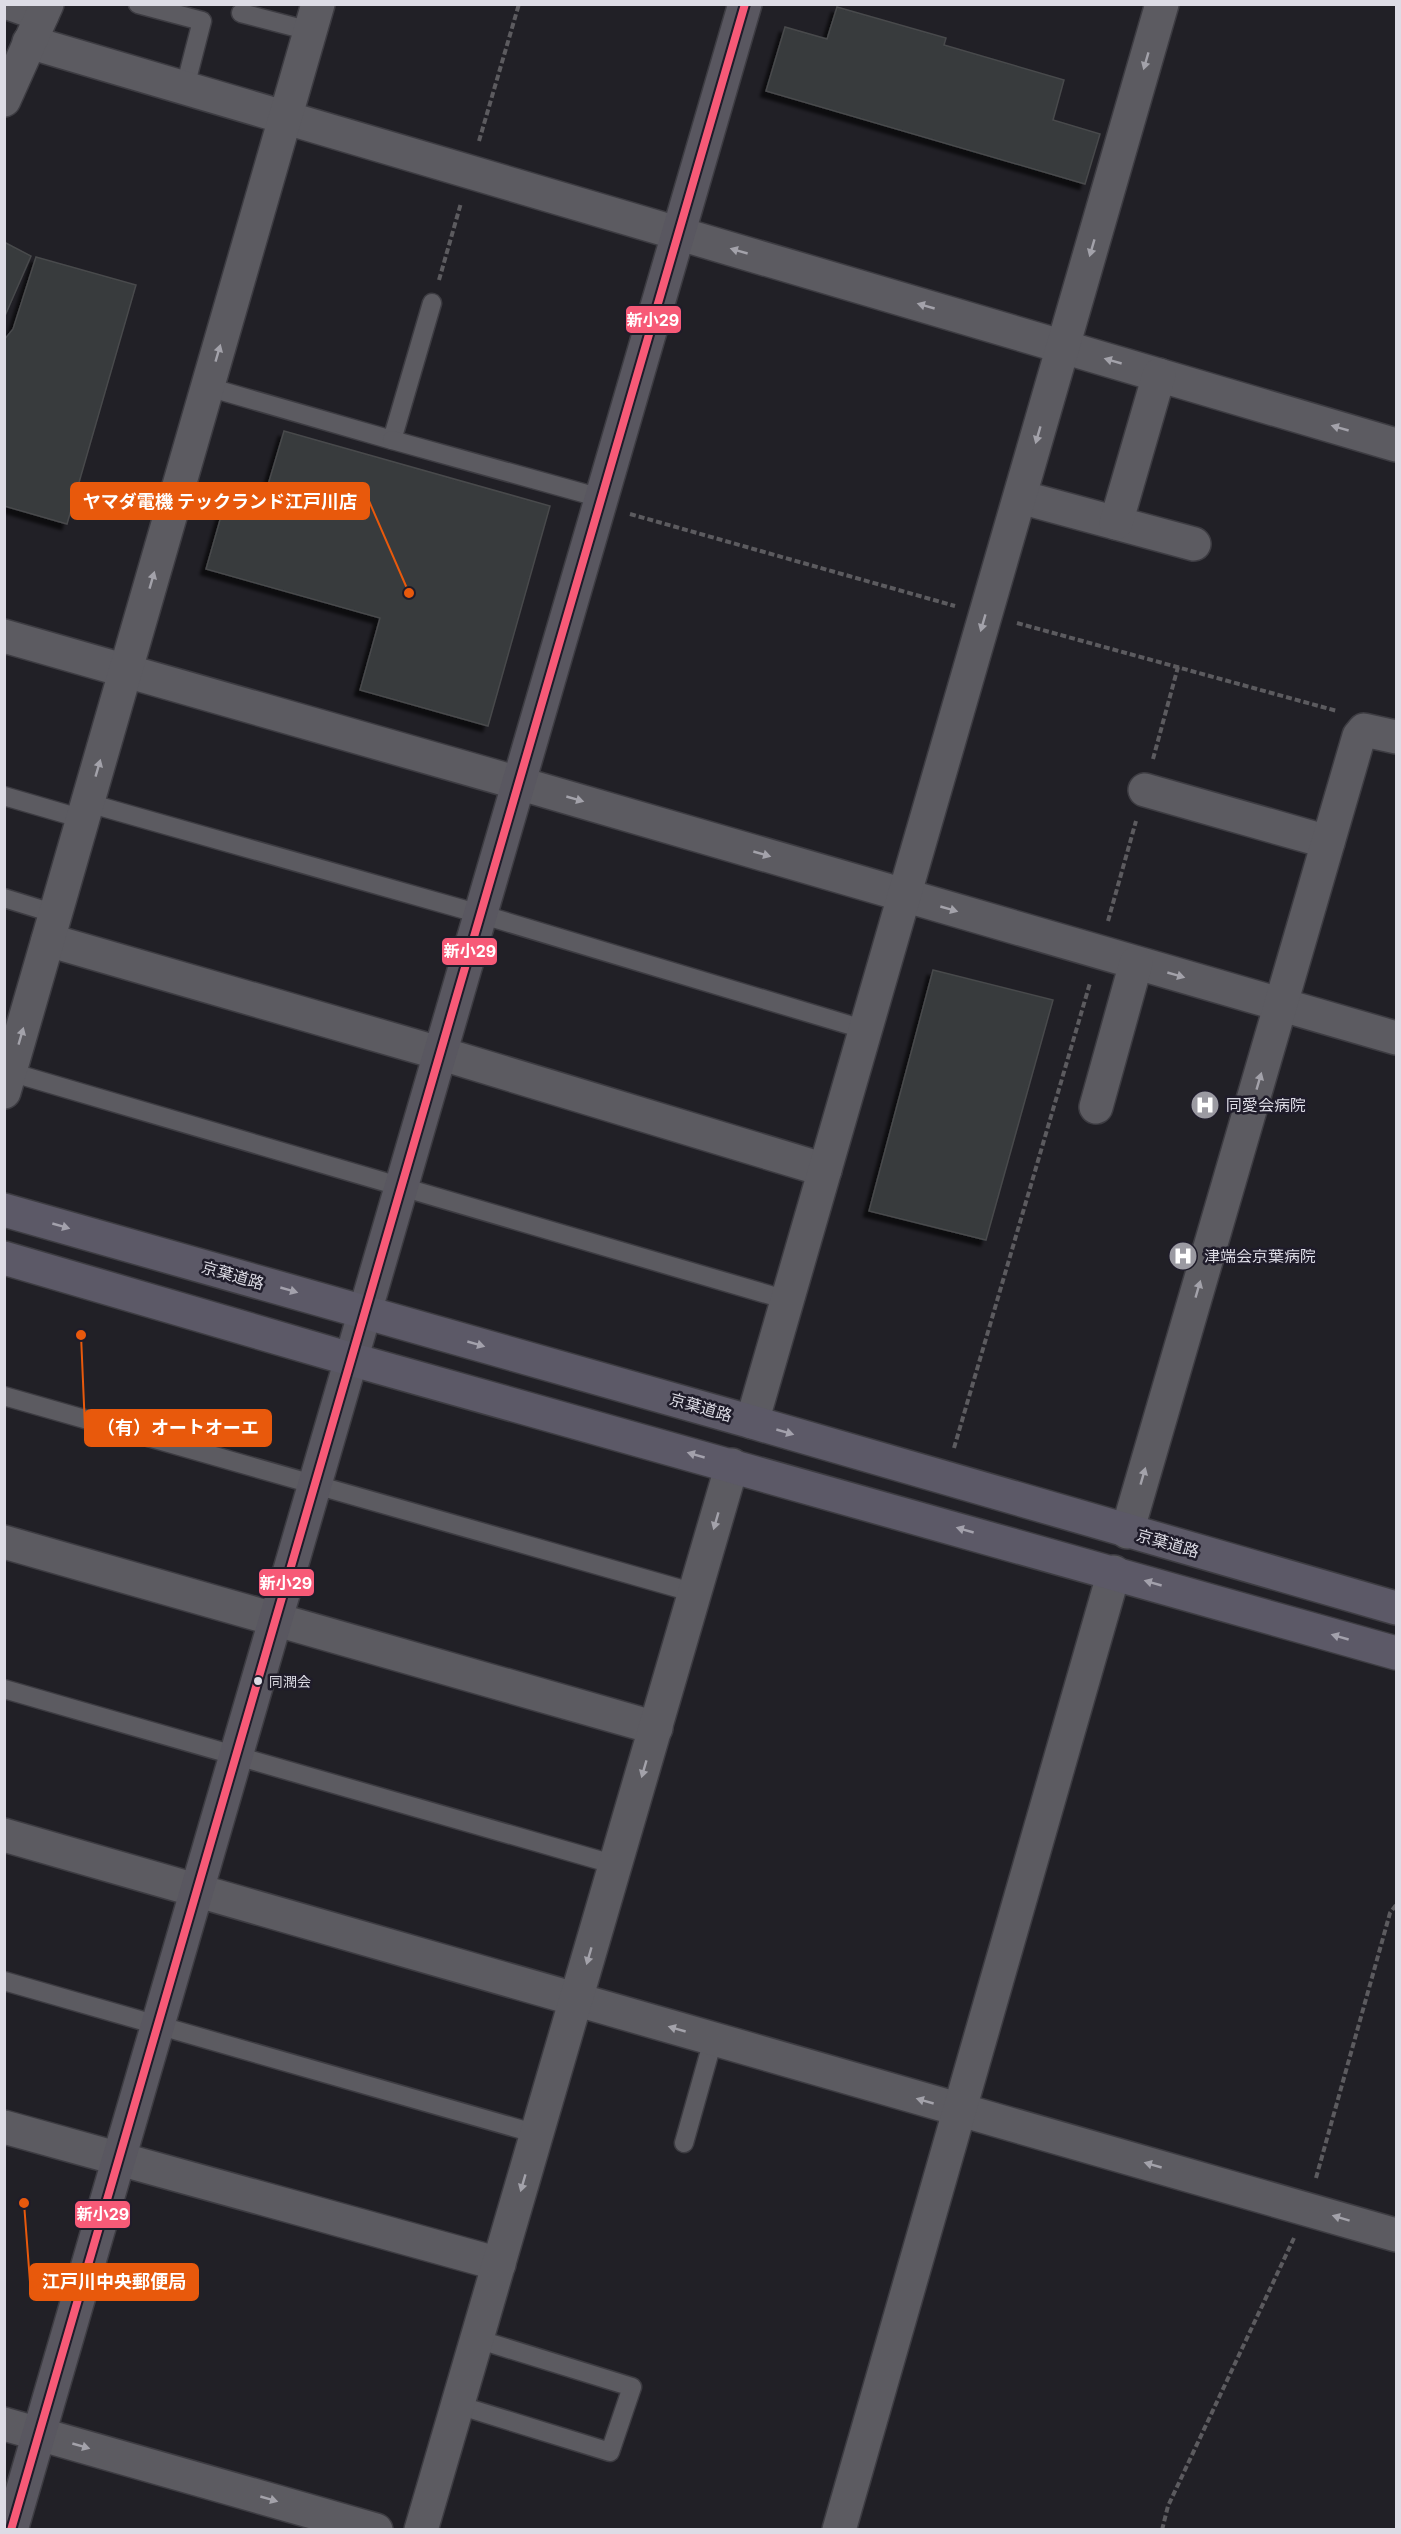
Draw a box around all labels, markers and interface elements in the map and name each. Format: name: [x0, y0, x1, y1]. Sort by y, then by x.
one-way arrow: [1141, 52, 1150, 70]
one-way arrow: [1087, 239, 1096, 257]
one-way arrow: [730, 246, 748, 255]
one-way arrow: [917, 301, 935, 310]
line badge: 新小29: [625, 305, 682, 334]
text: 新小29: [627, 310, 679, 330]
one-way arrow: [214, 344, 223, 362]
one-way arrow: [1104, 356, 1122, 365]
one-way arrow: [1331, 423, 1349, 432]
one-way arrow: [1033, 426, 1042, 444]
callout: ヤマダ電機 テックランド江戸川店: [71, 483, 369, 519]
text: ヤマダ電機 テックランド江戸川店: [83, 491, 357, 512]
one-way arrow: [148, 571, 157, 589]
one-way arrow: [978, 614, 988, 632]
one-way arrow: [94, 759, 103, 777]
one-way arrow: [566, 795, 584, 804]
one-way arrow: [753, 850, 771, 859]
one-way arrow: [940, 905, 958, 914]
line badge: 新小29: [441, 937, 498, 966]
text: 新小29: [444, 941, 496, 961]
one-way arrow: [1167, 971, 1185, 980]
one-way arrow: [17, 1027, 26, 1045]
one-way arrow: [1255, 1072, 1264, 1090]
hospital icon: 同愛会病院: [1189, 1089, 1221, 1121]
place label: 同愛会病院: [1226, 1095, 1306, 1115]
one-way arrow: [52, 1222, 70, 1231]
hospital icon: 津端会京葉病院: [1167, 1240, 1199, 1272]
place label: 津端会京葉病院: [1204, 1246, 1316, 1266]
street label: 京葉道路: [199, 1257, 267, 1293]
one-way arrow: [1194, 1280, 1203, 1298]
one-way arrow: [280, 1286, 298, 1295]
one-way arrow: [467, 1339, 486, 1349]
street label: 京葉道路: [667, 1389, 735, 1425]
callout: （有）オートオーエ: [85, 1410, 271, 1446]
text: （有）オートオーエ: [97, 1417, 259, 1438]
one-way arrow: [776, 1428, 794, 1437]
one-way arrow: [687, 1450, 705, 1459]
one-way arrow: [1139, 1467, 1149, 1485]
one-way arrow: [711, 1512, 720, 1530]
one-way arrow: [956, 1525, 974, 1535]
street label: 京葉道路: [1134, 1525, 1202, 1561]
line badge: 新小29: [258, 1568, 315, 1597]
text: 新小29: [260, 1573, 312, 1593]
one-way arrow: [1144, 1578, 1162, 1587]
one-way arrow: [1331, 1632, 1349, 1641]
place label: 同潤会: [269, 1673, 311, 1690]
marker: 同潤会: [252, 1675, 264, 1687]
one-way arrow: [639, 1760, 648, 1778]
one-way arrow: [584, 1947, 593, 1965]
one-way arrow: [668, 2024, 686, 2033]
one-way arrow: [916, 2096, 934, 2105]
one-way arrow: [1144, 2160, 1162, 2169]
one-way arrow: [518, 2175, 527, 2193]
line badge: 新小29: [74, 2200, 131, 2229]
text: 新小29: [77, 2204, 129, 2224]
one-way arrow: [1332, 2213, 1350, 2222]
callout: 江戸川中央郵便局: [30, 2264, 198, 2300]
text: 江戸川中央郵便局: [42, 2271, 186, 2292]
one-way arrow: [72, 2442, 90, 2451]
one-way arrow: [260, 2495, 278, 2504]

